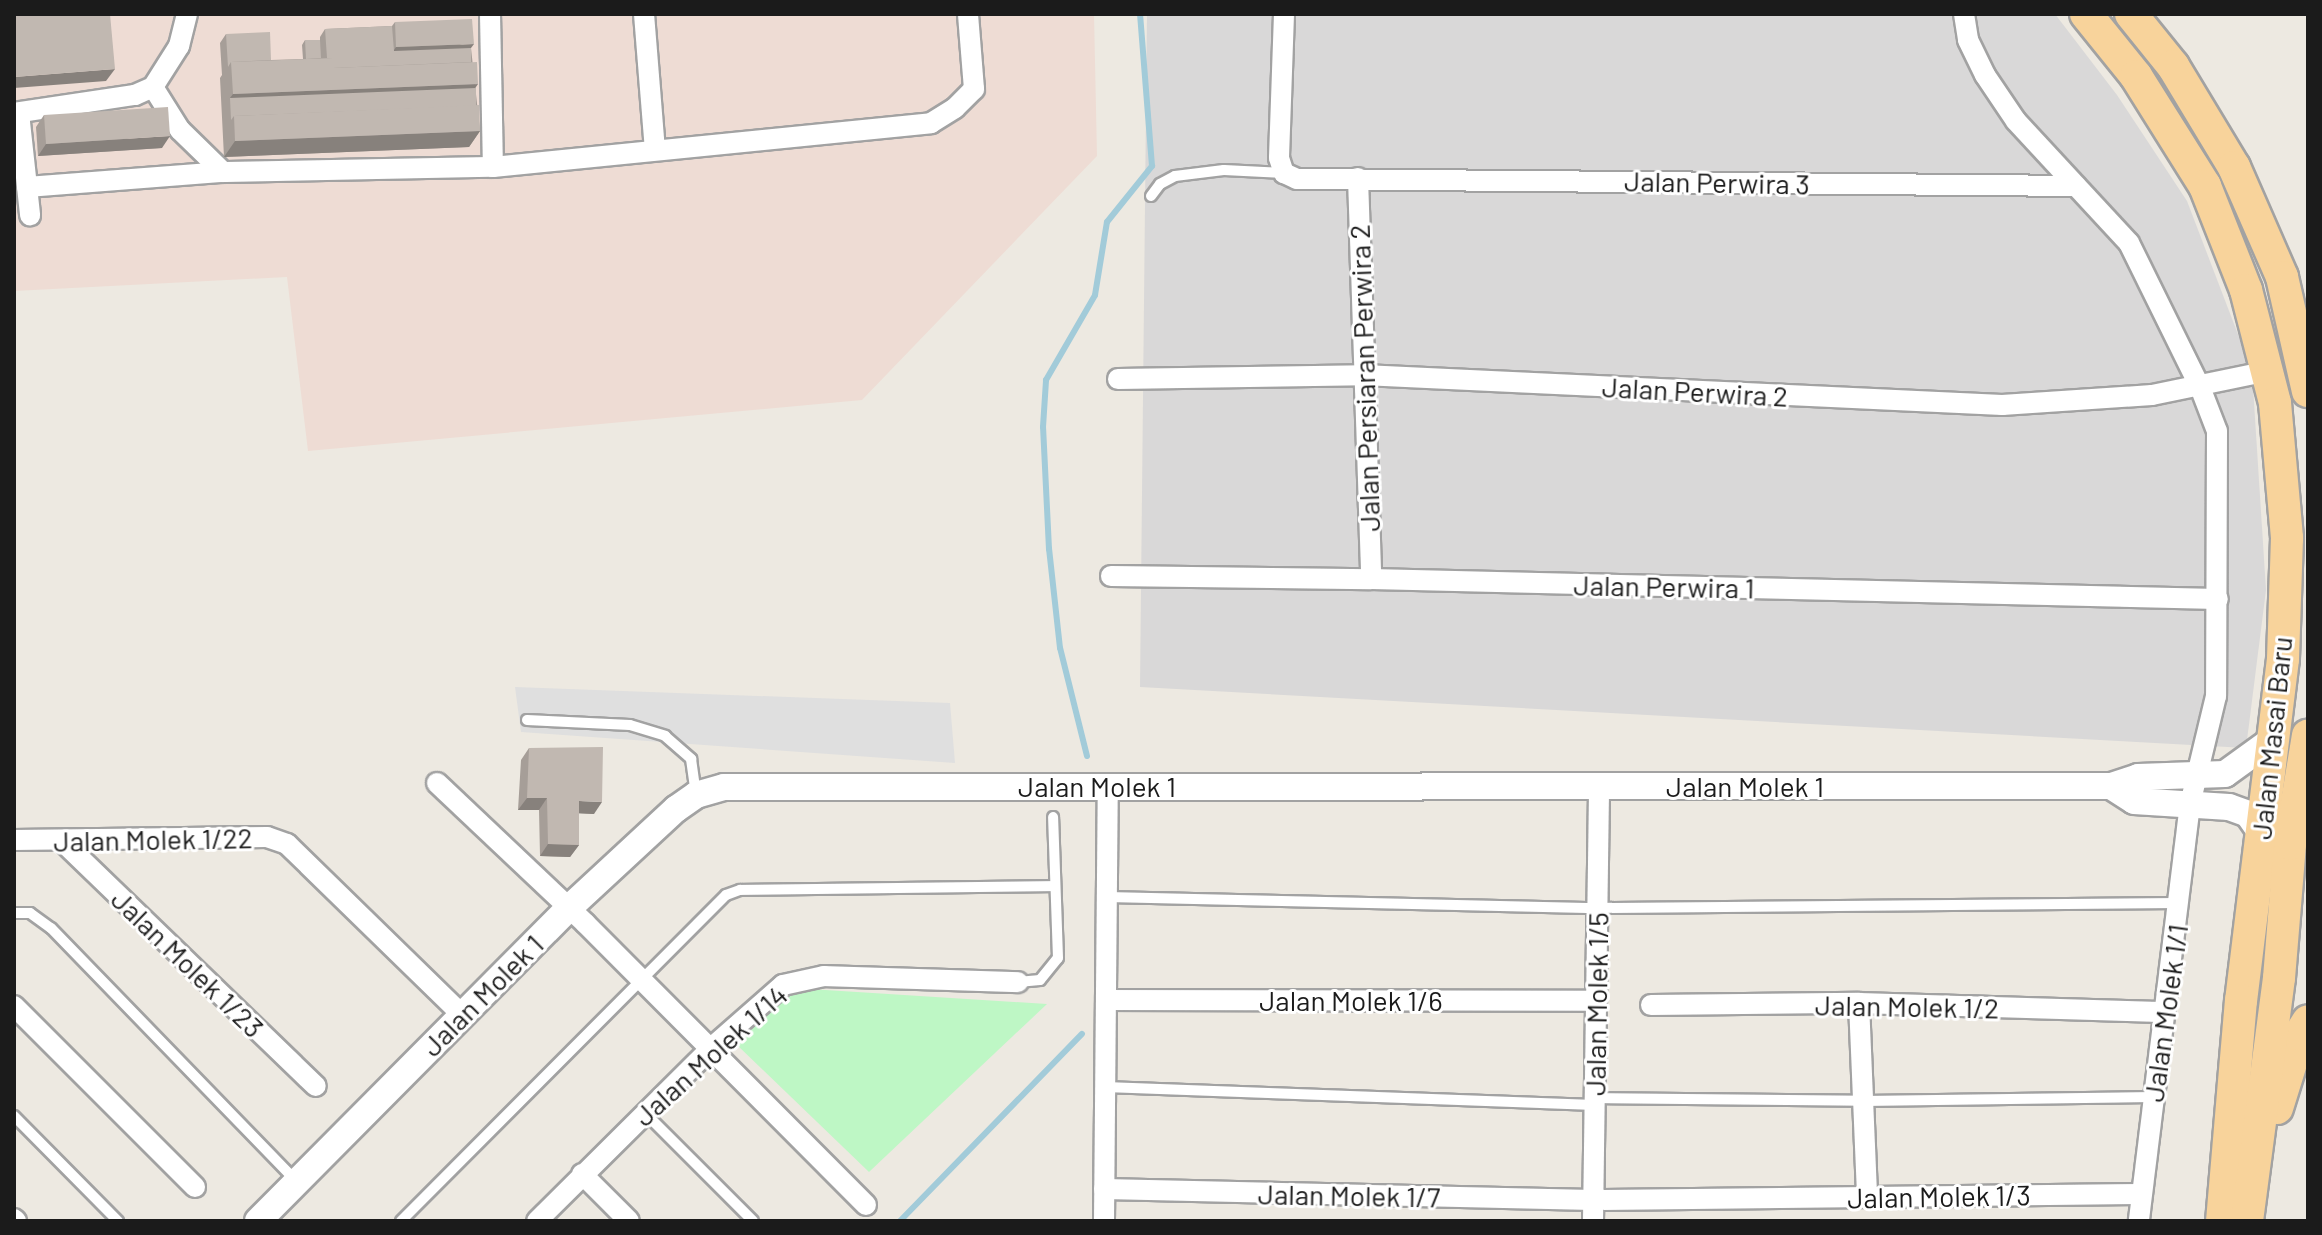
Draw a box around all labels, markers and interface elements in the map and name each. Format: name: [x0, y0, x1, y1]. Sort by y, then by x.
street label: Jalan Perwira 3: [1624, 164, 1810, 200]
street label: Jalan Persiaran Perwira 2: [1342, 224, 1386, 532]
street label: Jalan Perwira 2: [1601, 369, 1789, 413]
street label: Jalan Perwira 1: [1573, 568, 1755, 604]
street label: Jalan Masai Baru: [2244, 635, 2298, 841]
street label: Jalan Molek 1: [1018, 769, 1176, 803]
street label: Jalan Molek 1: [1666, 769, 1824, 803]
street label: Jalan Molek 1/22: [53, 820, 253, 858]
street label: Jalan Molek 1/23: [105, 882, 271, 1044]
street label: Jalan Molek 1/5: [1578, 912, 1614, 1096]
street label: Jalan Molek 1/1: [2136, 922, 2194, 1104]
street label: Jalan Molek 1: [414, 927, 550, 1063]
street label: Jalan Molek 1/14: [627, 977, 793, 1133]
street label: Jalan Molek 1/6: [1259, 983, 1443, 1017]
street label: Jalan Molek 1/2: [1815, 988, 1999, 1024]
street label: Jalan Molek 1/7: [1258, 1177, 1440, 1213]
street label: Jalan Molek 1/3: [1847, 1178, 2031, 1214]

